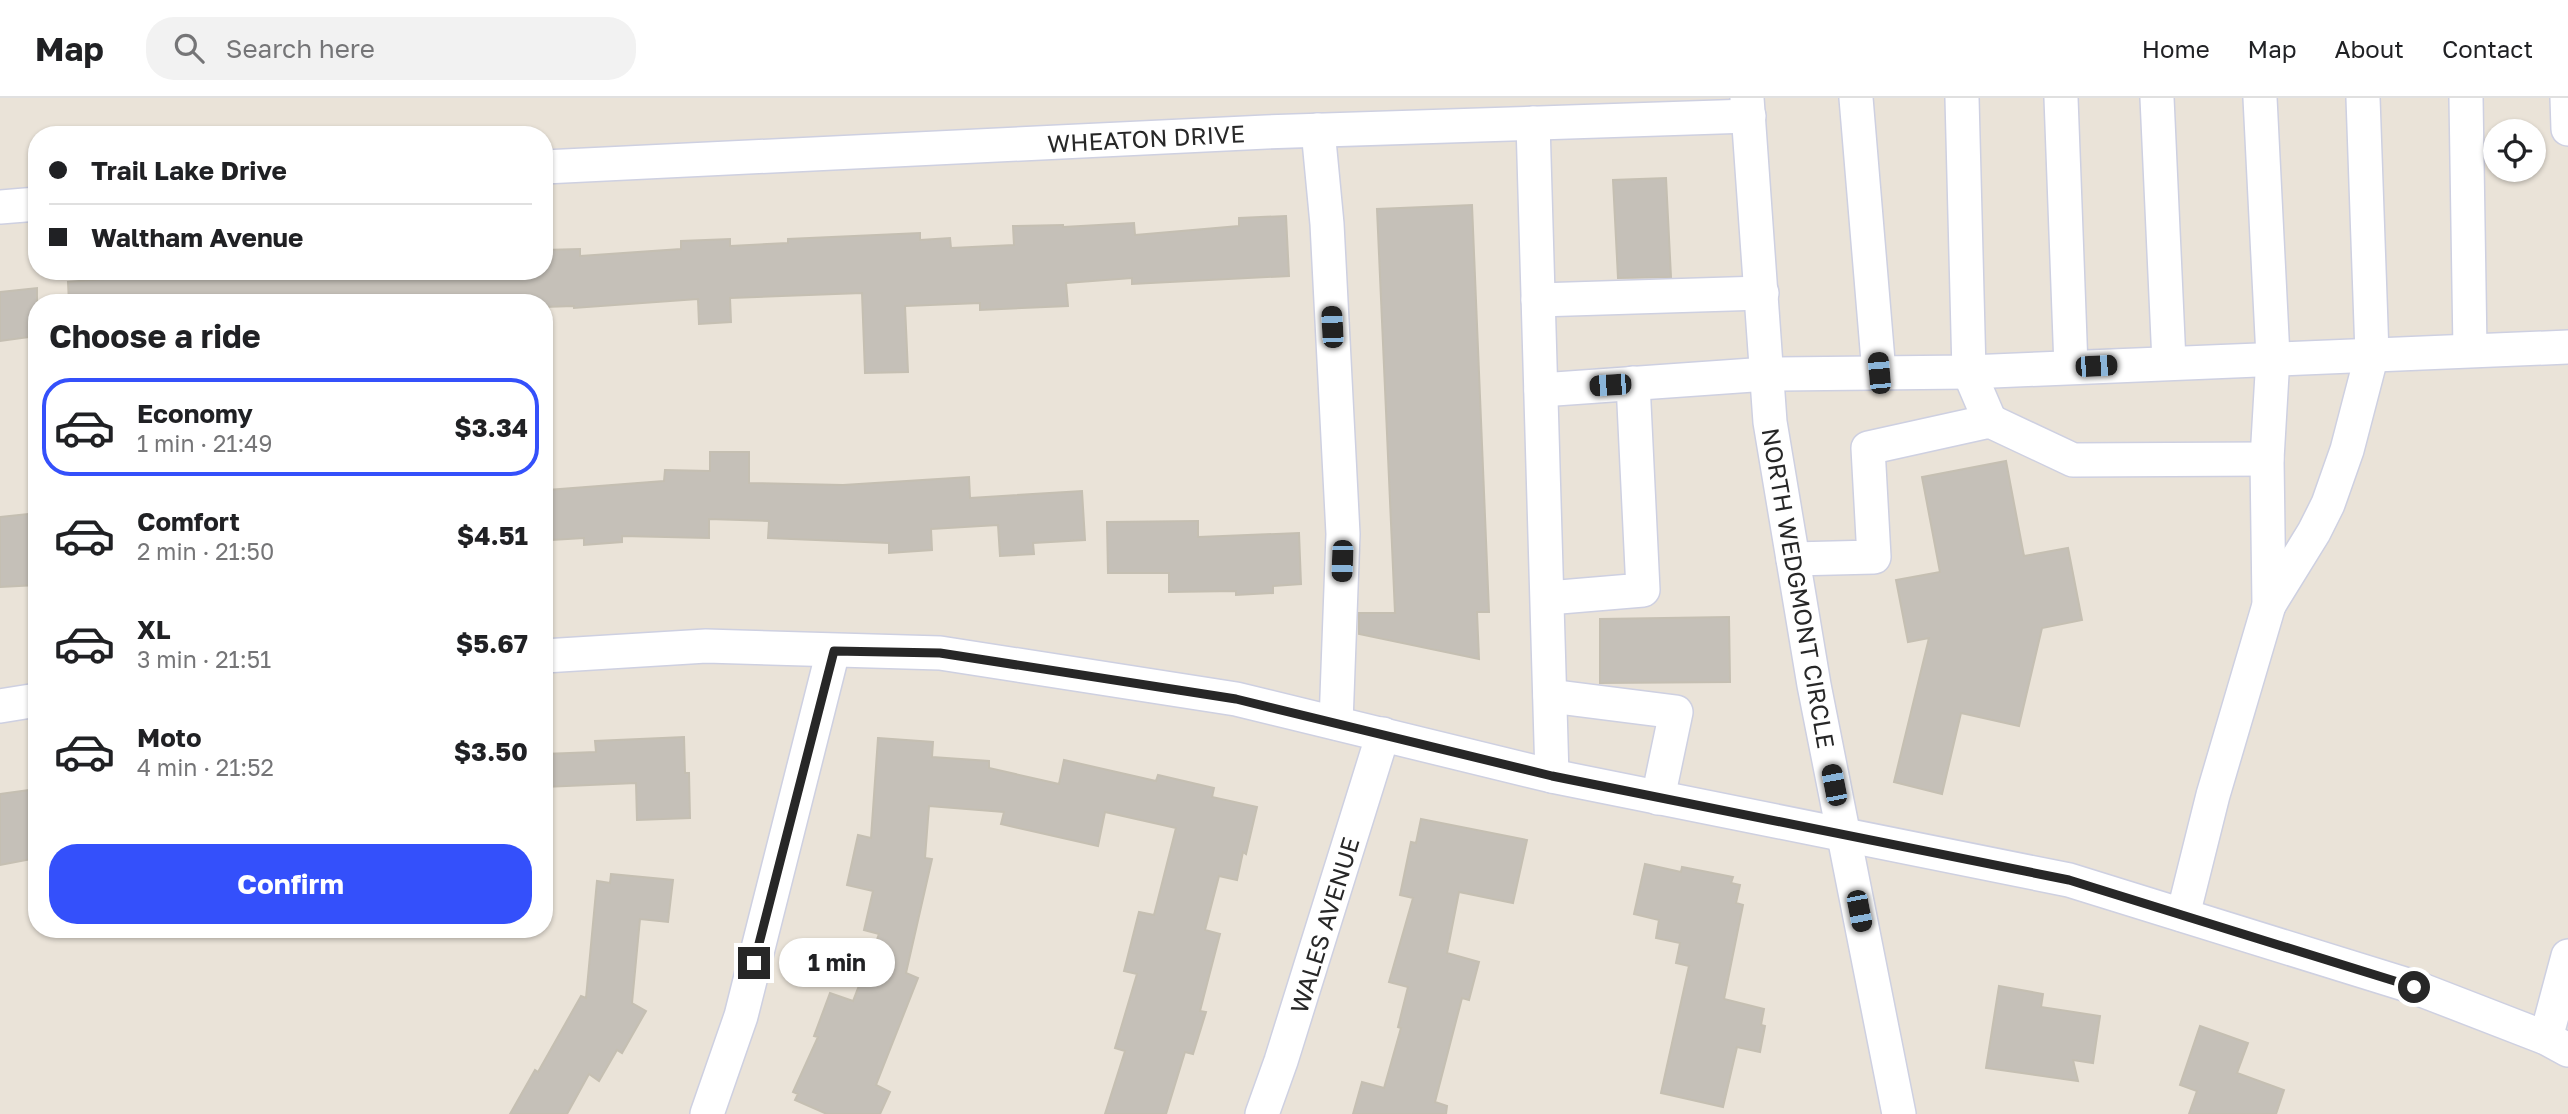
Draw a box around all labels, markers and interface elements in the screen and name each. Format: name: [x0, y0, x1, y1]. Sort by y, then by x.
search box: [146, 17, 636, 80]
text: Map: [35, 29, 104, 68]
icon: search: [170, 29, 208, 67]
text: Search here: [226, 33, 375, 64]
text: Home: [2142, 34, 2210, 63]
text: Map: [2248, 34, 2297, 63]
text: About: [2335, 34, 2404, 63]
text: Contact: [2442, 34, 2533, 63]
street label: WHEATON DRIVE: [1046, 118, 1246, 158]
map controls: [2483, 119, 2546, 182]
button: locate: [2483, 119, 2546, 182]
text: Trail Lake Drive: [91, 155, 287, 186]
text: Waltham Avenue: [91, 222, 303, 253]
car: [1321, 305, 1344, 349]
text: Choose a ride: [49, 317, 261, 355]
car: [1867, 351, 1892, 395]
car: [2075, 354, 2118, 378]
car: [1589, 373, 1632, 397]
icon: car: [53, 396, 116, 459]
text: Economy: [137, 398, 253, 429]
text: $3.34: [454, 412, 528, 443]
street label: NORTH WEDGMONT CIRCLE: [1757, 425, 1841, 751]
text: 1 min · 21:49: [137, 429, 272, 457]
icon: car: [53, 504, 116, 567]
text: Comfort: [137, 506, 240, 537]
text: $4.51: [457, 520, 528, 551]
text: 2 min · 21:50: [137, 537, 274, 565]
car: [1331, 540, 1354, 582]
icon: car: [53, 612, 116, 675]
text: XL: [137, 614, 171, 645]
text: $5.67: [456, 628, 528, 659]
text: 3 min · 21:51: [137, 645, 271, 673]
icon: car: [53, 720, 116, 783]
text: Moto: [137, 722, 202, 753]
text: $3.50: [454, 736, 528, 767]
text: 4 min · 21:52: [137, 753, 274, 781]
car: [1820, 762, 1849, 808]
street label: WALES AVENUE: [1283, 834, 1365, 1016]
button: Confirm: [49, 844, 532, 924]
car: [1845, 888, 1874, 934]
callout: 1 min: [778, 938, 894, 988]
route end: [738, 947, 770, 979]
text: 1 min: [808, 948, 866, 976]
route start: [2398, 971, 2430, 1003]

